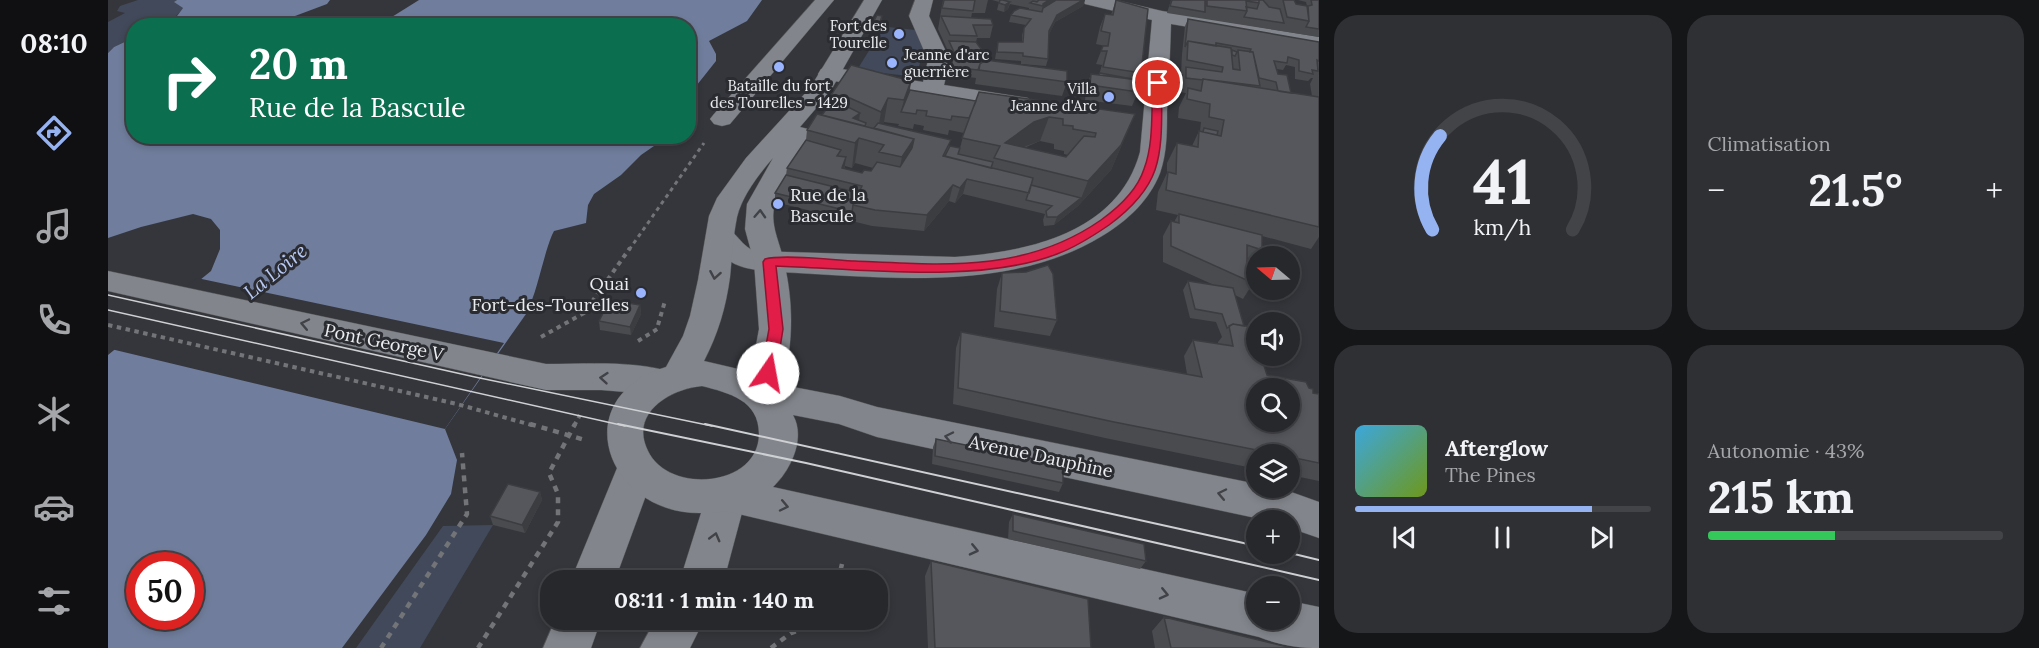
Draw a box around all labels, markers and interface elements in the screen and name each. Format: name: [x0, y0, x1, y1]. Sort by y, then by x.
place label: Fort des Tourelle: [830, 16, 887, 52]
text: 08:10: [20, 26, 88, 60]
marker: Fort des Tourelle: [892, 27, 906, 41]
text: 20 m: [249, 37, 348, 91]
icon: right: [150, 42, 228, 120]
place label: Jeanne d'arc guerrière: [903, 45, 990, 81]
marker: Jeanne d'arc guerrière: [885, 56, 899, 70]
pin: [1132, 57, 1183, 108]
marker: Bataille du fort des Tourelles - 1429: [772, 60, 786, 74]
icon: arrive: [1141, 66, 1174, 99]
place label: Bataille du fort des Tourelles - 1429: [710, 76, 848, 112]
place label: Villa Jeanne d'Arc: [1009, 79, 1097, 115]
text: Rue de la Bascule: [249, 90, 466, 124]
marker: Villa Jeanne d'Arc: [1102, 90, 1116, 104]
icon: directions: [33, 112, 75, 154]
text: Climatisation: [1708, 131, 1831, 156]
text: 41: [1473, 141, 1532, 221]
text: 21.5°: [1808, 161, 1902, 218]
text: −: [1708, 169, 1725, 211]
text: +: [1985, 169, 2003, 211]
place label: Rue de la Bascule: [790, 183, 866, 227]
marker: Rue de la Bascule: [771, 197, 785, 211]
icon: music: [33, 205, 75, 247]
one-way arrow: [754, 210, 767, 219]
text: km/h: [1474, 213, 1532, 241]
water label: La Loire: [238, 238, 312, 304]
north arrow: [1246, 246, 1300, 300]
map controls: [1246, 246, 1300, 630]
one-way arrow: [709, 270, 722, 280]
place label: Quai Fort-des-Tourelles: [471, 272, 629, 316]
marker: Quai Fort-des-Tourelles: [634, 286, 648, 300]
icon: phone: [33, 299, 75, 341]
button: sound: [1246, 312, 1300, 366]
street label: Pont George V: [322, 318, 447, 366]
one-way arrow: [300, 319, 310, 332]
position arrow: [736, 341, 800, 405]
one-way arrow: [600, 372, 609, 385]
button: search: [1246, 378, 1300, 432]
icon: climate: [33, 393, 75, 435]
street label: Avenue Dauphine: [966, 429, 1115, 483]
one-way arrow: [944, 431, 954, 444]
text: Afterglow: [1445, 434, 1548, 462]
text: Autonomie · 43%: [1708, 438, 1864, 463]
button: layers: [1246, 444, 1300, 498]
text: The Pines: [1445, 462, 1536, 487]
text: 215 km: [1708, 468, 1854, 525]
icon: car: [33, 486, 75, 528]
one-way arrow: [1217, 488, 1227, 501]
one-way arrow: [778, 499, 788, 512]
button: +: [1246, 510, 1300, 564]
icon: previous: [1388, 521, 1421, 554]
icon: pause: [1486, 521, 1519, 554]
icon: next: [1585, 521, 1618, 554]
one-way arrow: [707, 533, 720, 543]
one-way arrow: [969, 542, 979, 555]
speed limit sign: 50: [126, 552, 204, 630]
button: −: [1246, 576, 1300, 630]
icon: filters: [33, 580, 75, 622]
text: 08:11 · 1 min · 140 m: [614, 586, 814, 614]
one-way arrow: [1158, 587, 1168, 600]

